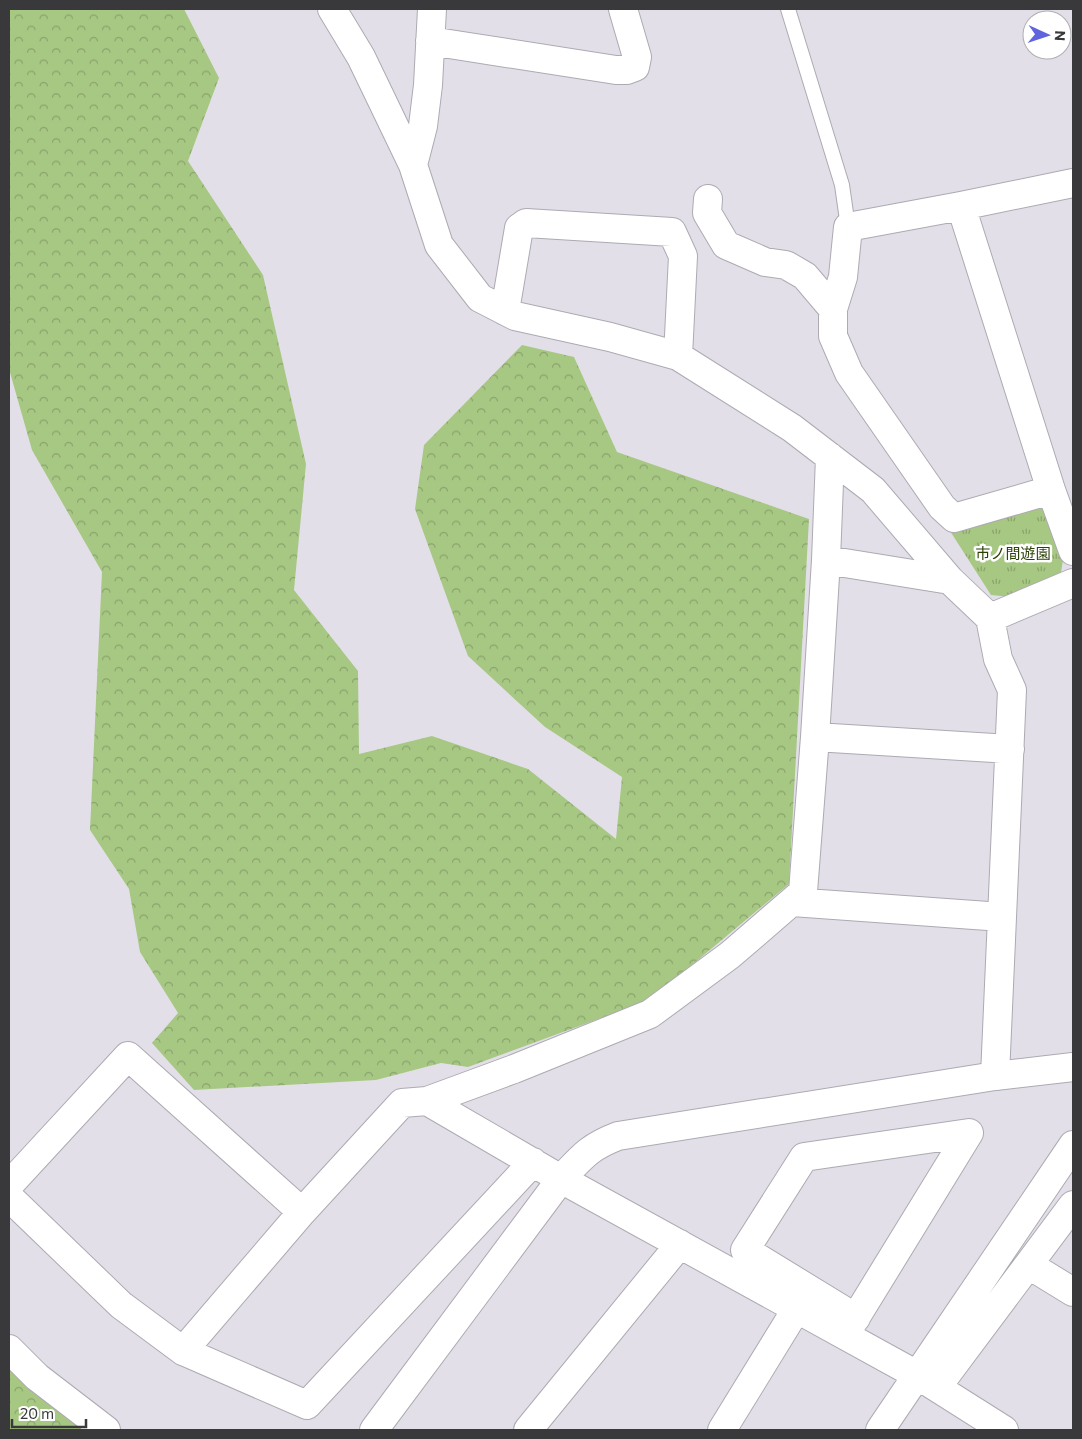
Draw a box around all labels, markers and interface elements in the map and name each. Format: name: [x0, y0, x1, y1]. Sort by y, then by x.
north arrow: [1022, 10, 1072, 60]
text: N: [1052, 30, 1069, 41]
park label: 市ノ間遊園: [975, 544, 1051, 562]
scale bar: [12, 1396, 86, 1428]
text: 20 m: [20, 1404, 54, 1422]

